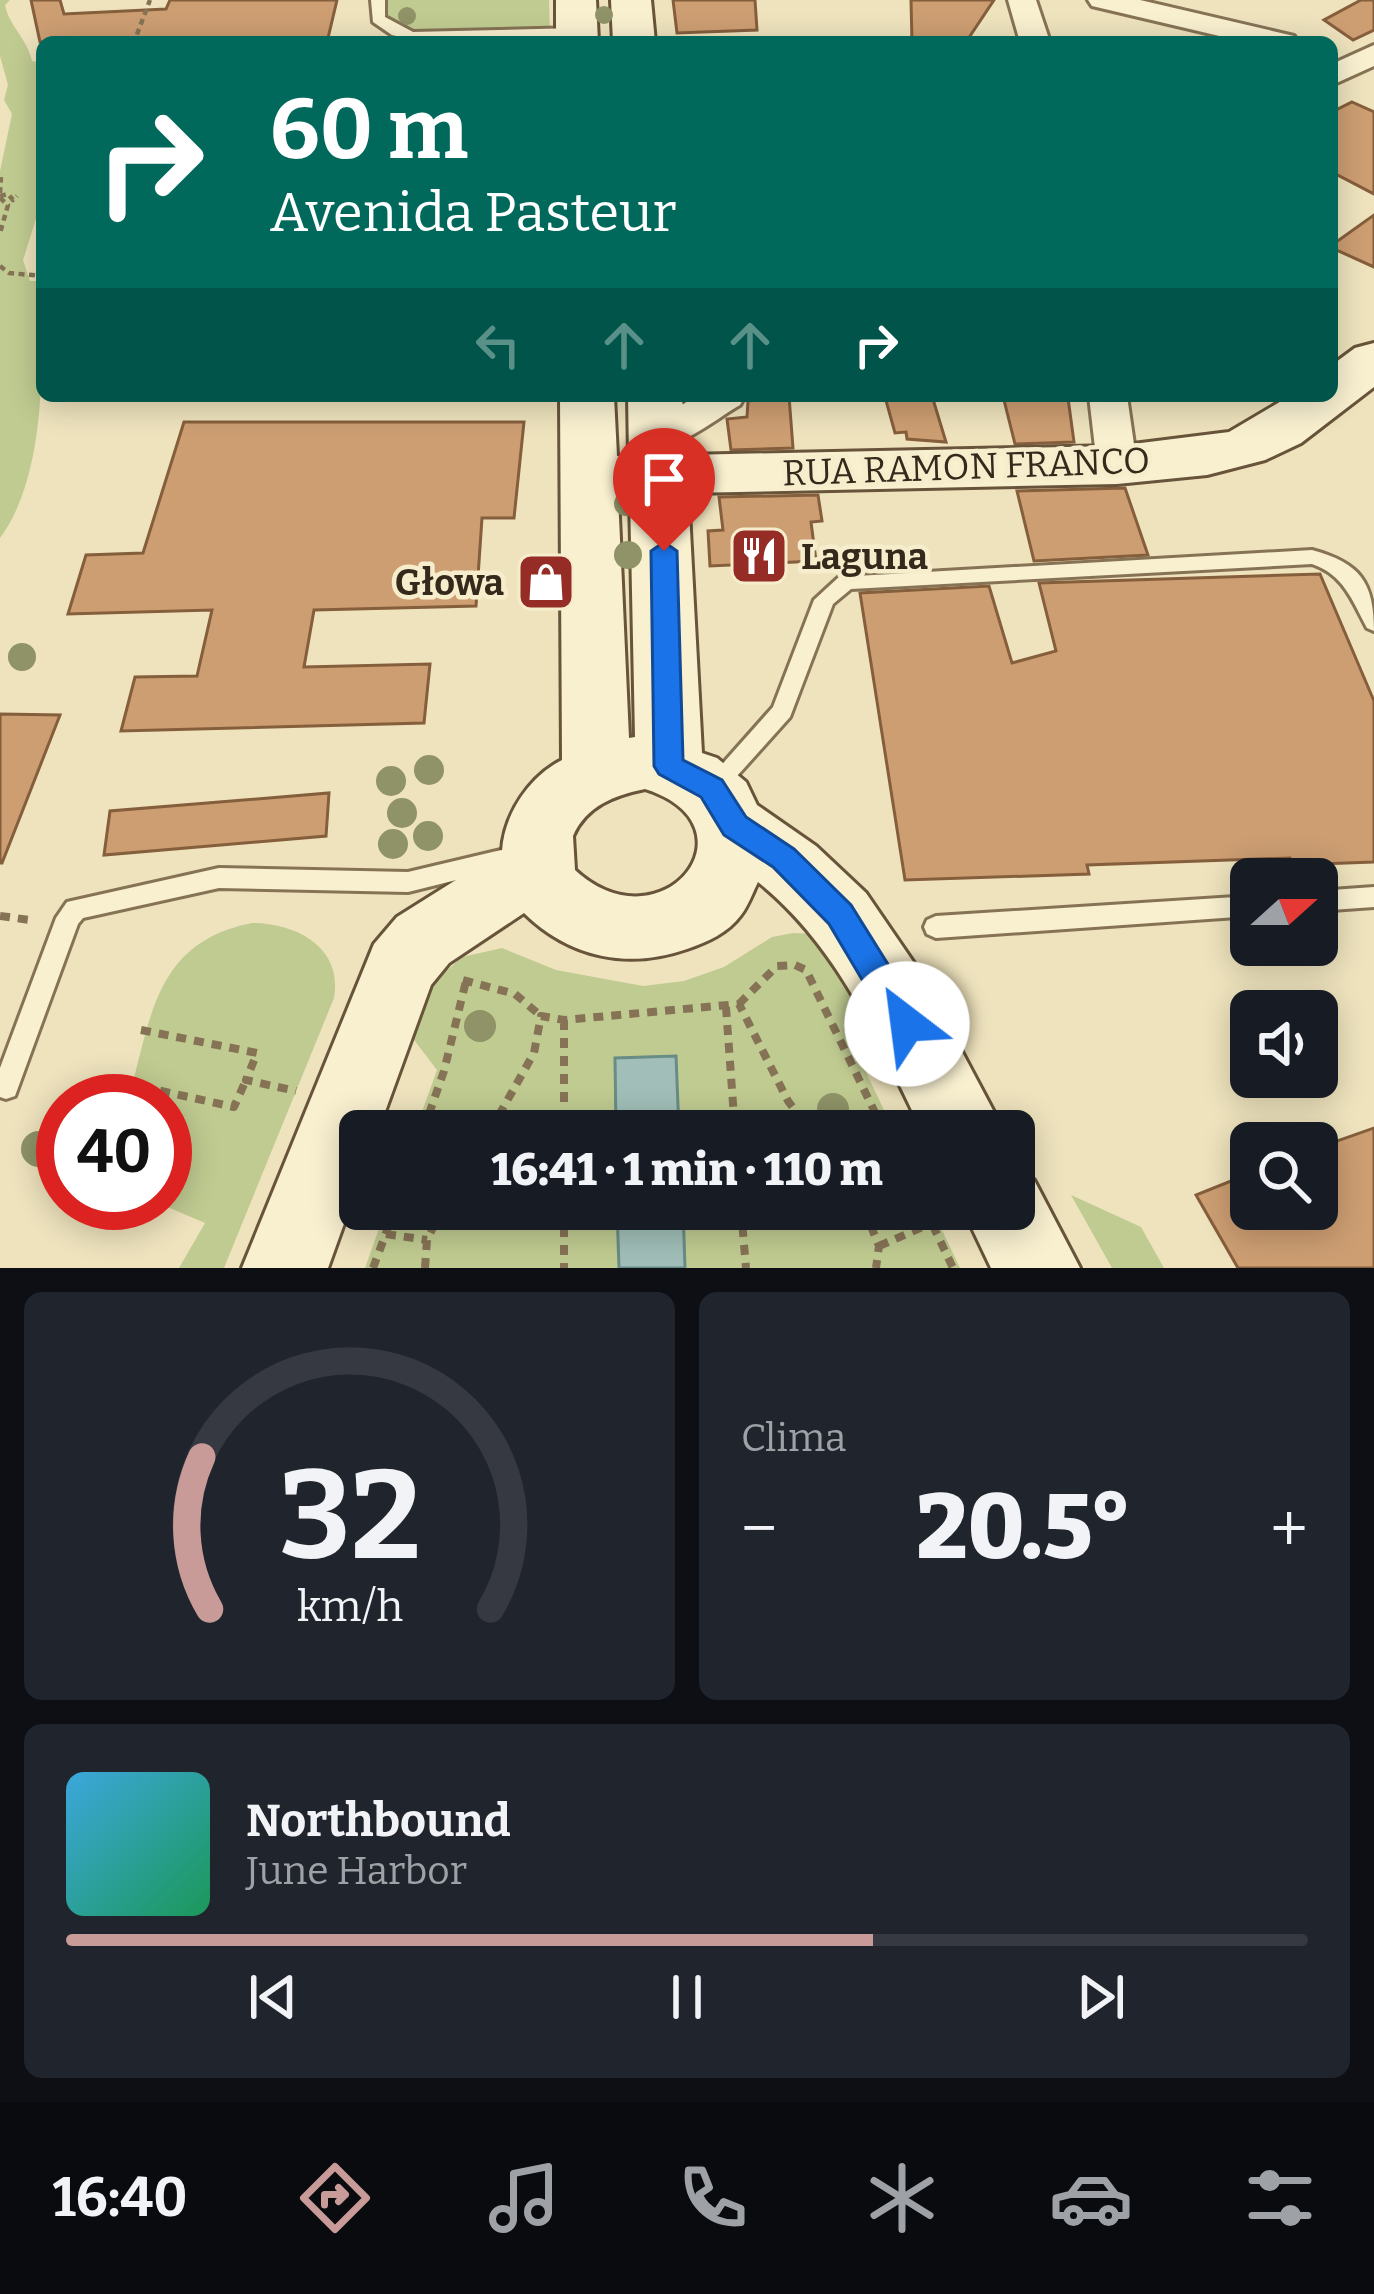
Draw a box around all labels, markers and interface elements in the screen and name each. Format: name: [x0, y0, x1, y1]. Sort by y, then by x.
text: 60 m: [270, 79, 468, 180]
icon: right: [72, 84, 228, 240]
text: Avenida Pasteur: [270, 181, 676, 245]
icon: left: [465, 312, 531, 378]
icon: ahead: [591, 312, 657, 378]
icon: ahead: [717, 312, 783, 378]
icon: right: [843, 312, 909, 378]
pin: [613, 428, 715, 551]
street label: RUA RAMON FRANCO: [782, 439, 1151, 495]
icon: arrive: [631, 446, 697, 512]
restaurant icon: Laguna: [728, 525, 790, 587]
place label: Laguna: [801, 535, 928, 579]
shop icon: Głowa: [515, 551, 577, 613]
place label: Głowa: [395, 561, 504, 605]
north arrow: [1230, 858, 1338, 966]
map controls: [1230, 858, 1338, 1230]
position arrow: [844, 961, 970, 1087]
button: sound: [1230, 990, 1338, 1098]
speed limit sign: 40: [36, 1074, 192, 1230]
button: search: [1230, 1122, 1338, 1230]
text: 16:41 · 1 min · 110 m: [491, 1143, 883, 1197]
text: Clima: [741, 1415, 846, 1461]
text: 32: [278, 1441, 421, 1591]
text: 20.5°: [916, 1474, 1131, 1582]
text: −: [741, 1489, 777, 1568]
text: +: [1270, 1489, 1308, 1568]
text: km/h: [296, 1581, 403, 1632]
text: Northbound: [246, 1794, 511, 1848]
text: June Harbor: [246, 1848, 467, 1894]
icon: previous: [240, 1964, 306, 2030]
icon: pause: [654, 1964, 720, 2030]
icon: next: [1068, 1964, 1134, 2030]
icon: directions: [293, 2156, 377, 2240]
icon: music: [482, 2156, 566, 2240]
icon: phone: [671, 2156, 755, 2240]
icon: climate: [860, 2156, 944, 2240]
icon: car: [1049, 2156, 1133, 2240]
icon: filters: [1238, 2156, 1322, 2240]
text: 16:40: [53, 2166, 188, 2230]

